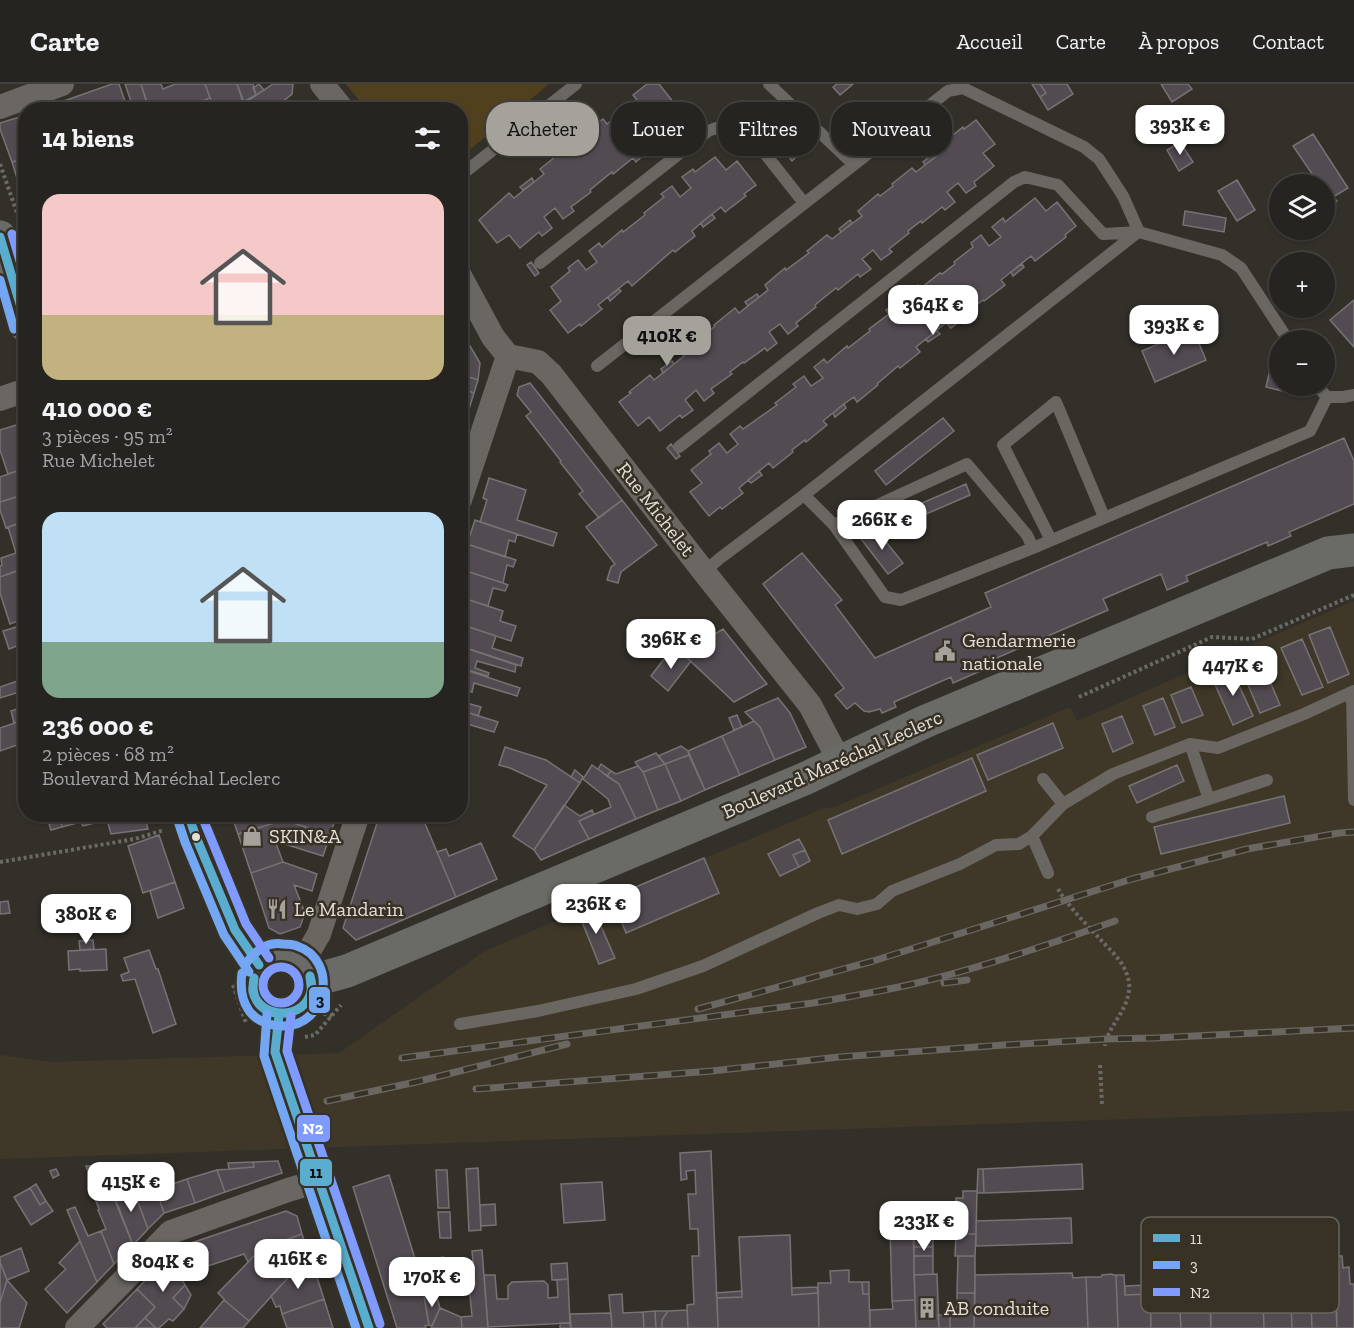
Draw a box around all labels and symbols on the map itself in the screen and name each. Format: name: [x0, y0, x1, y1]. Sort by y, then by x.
pin: 393K €: [1131, 105, 1229, 156]
pin: 364K €: [884, 285, 982, 336]
pin: 393K €: [1125, 305, 1223, 356]
pin: 410K €: [618, 316, 716, 367]
street label: Rue Michelet: [612, 457, 701, 561]
pin: 266K €: [833, 500, 931, 551]
pin: 396K €: [622, 619, 720, 670]
place label: Gendarmerie nationale: [962, 628, 1076, 675]
public building icon: Gendarmerie nationale: [933, 639, 957, 663]
pin: 447K €: [1184, 646, 1282, 697]
street label: Boulevard Maréchal Leclerc: [718, 705, 946, 823]
shop icon: SKIN&A: [240, 824, 264, 848]
place label: SKIN&A: [269, 824, 342, 848]
unlabelled marker: [190, 831, 202, 843]
pin: 236K €: [547, 884, 645, 935]
pin: 380K €: [37, 894, 135, 945]
restaurant icon: Le Mandarin: [265, 897, 289, 921]
place label: Le Mandarin: [294, 897, 404, 921]
line badge: 3: [308, 986, 331, 1014]
text: 3: [316, 991, 325, 1010]
line badge: N2: [296, 1114, 331, 1143]
text: N2: [303, 1119, 324, 1138]
line badge: 11: [299, 1158, 333, 1187]
pin: 415K €: [82, 1162, 180, 1213]
text: 11: [310, 1163, 323, 1182]
pin: 233K €: [875, 1201, 973, 1252]
legend: [1141, 1217, 1339, 1313]
text: 11: [1190, 1229, 1202, 1248]
pin: 416K €: [249, 1239, 347, 1290]
pin: 804K €: [114, 1242, 212, 1293]
text: 3: [1190, 1256, 1198, 1275]
pin: 170K €: [383, 1257, 481, 1308]
text: N2: [1190, 1283, 1210, 1302]
building icon: AB conduite: [915, 1296, 939, 1320]
place label: AB conduite: [944, 1296, 1049, 1320]

